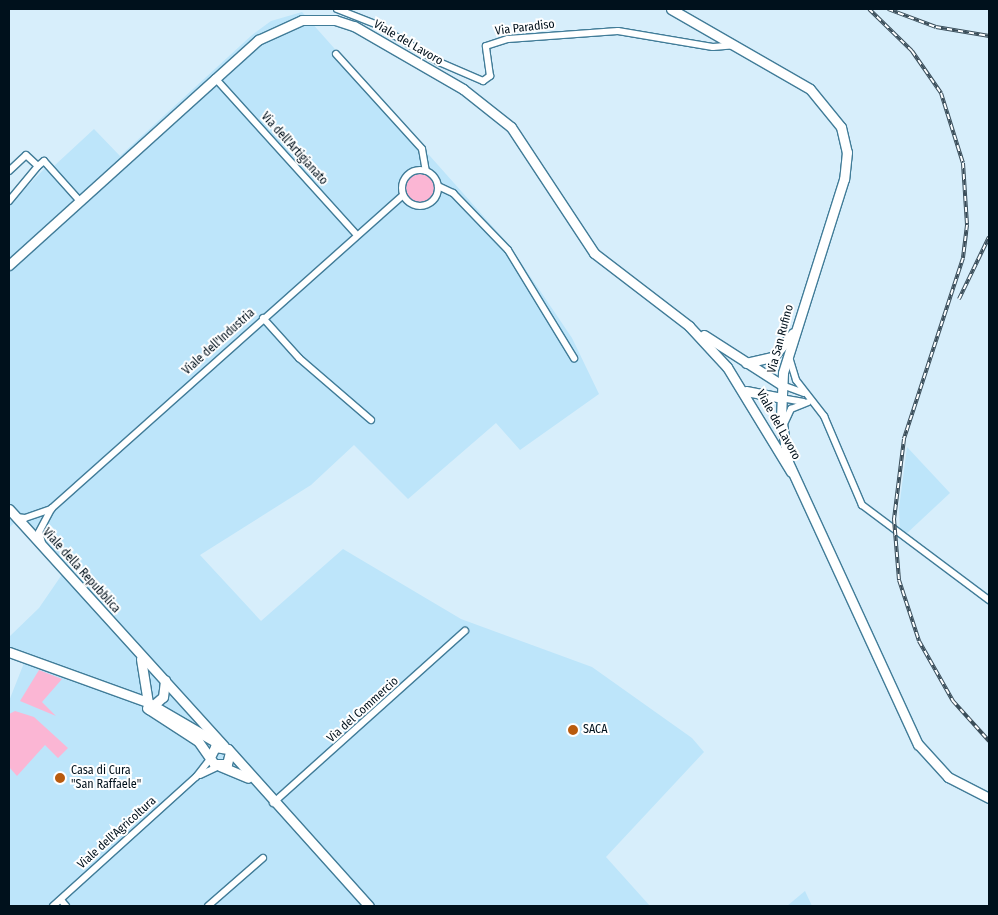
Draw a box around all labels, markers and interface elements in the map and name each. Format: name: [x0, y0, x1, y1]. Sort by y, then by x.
street label: Viale del Lavoro: [371, 17, 445, 69]
street label: Via Paradiso: [494, 17, 556, 39]
street label: Via dell'Artigianato: [258, 110, 330, 188]
street label: Via San Rufino: [765, 303, 797, 375]
street label: Viale dell'Industria: [180, 306, 258, 378]
street label: Viale del Lavoro: [753, 387, 803, 463]
street label: Viale della Repubblica: [39, 526, 123, 616]
street label: Via del Commercio: [324, 674, 402, 746]
place label: SACA: [583, 723, 607, 737]
marker: SACA: [567, 724, 579, 736]
place label: Casa di Cura "San Raffaele": [71, 764, 141, 792]
marker: Casa di Cura "San Raffaele": [53, 771, 67, 785]
street label: Viale dell'Agricoltura: [75, 794, 159, 872]

